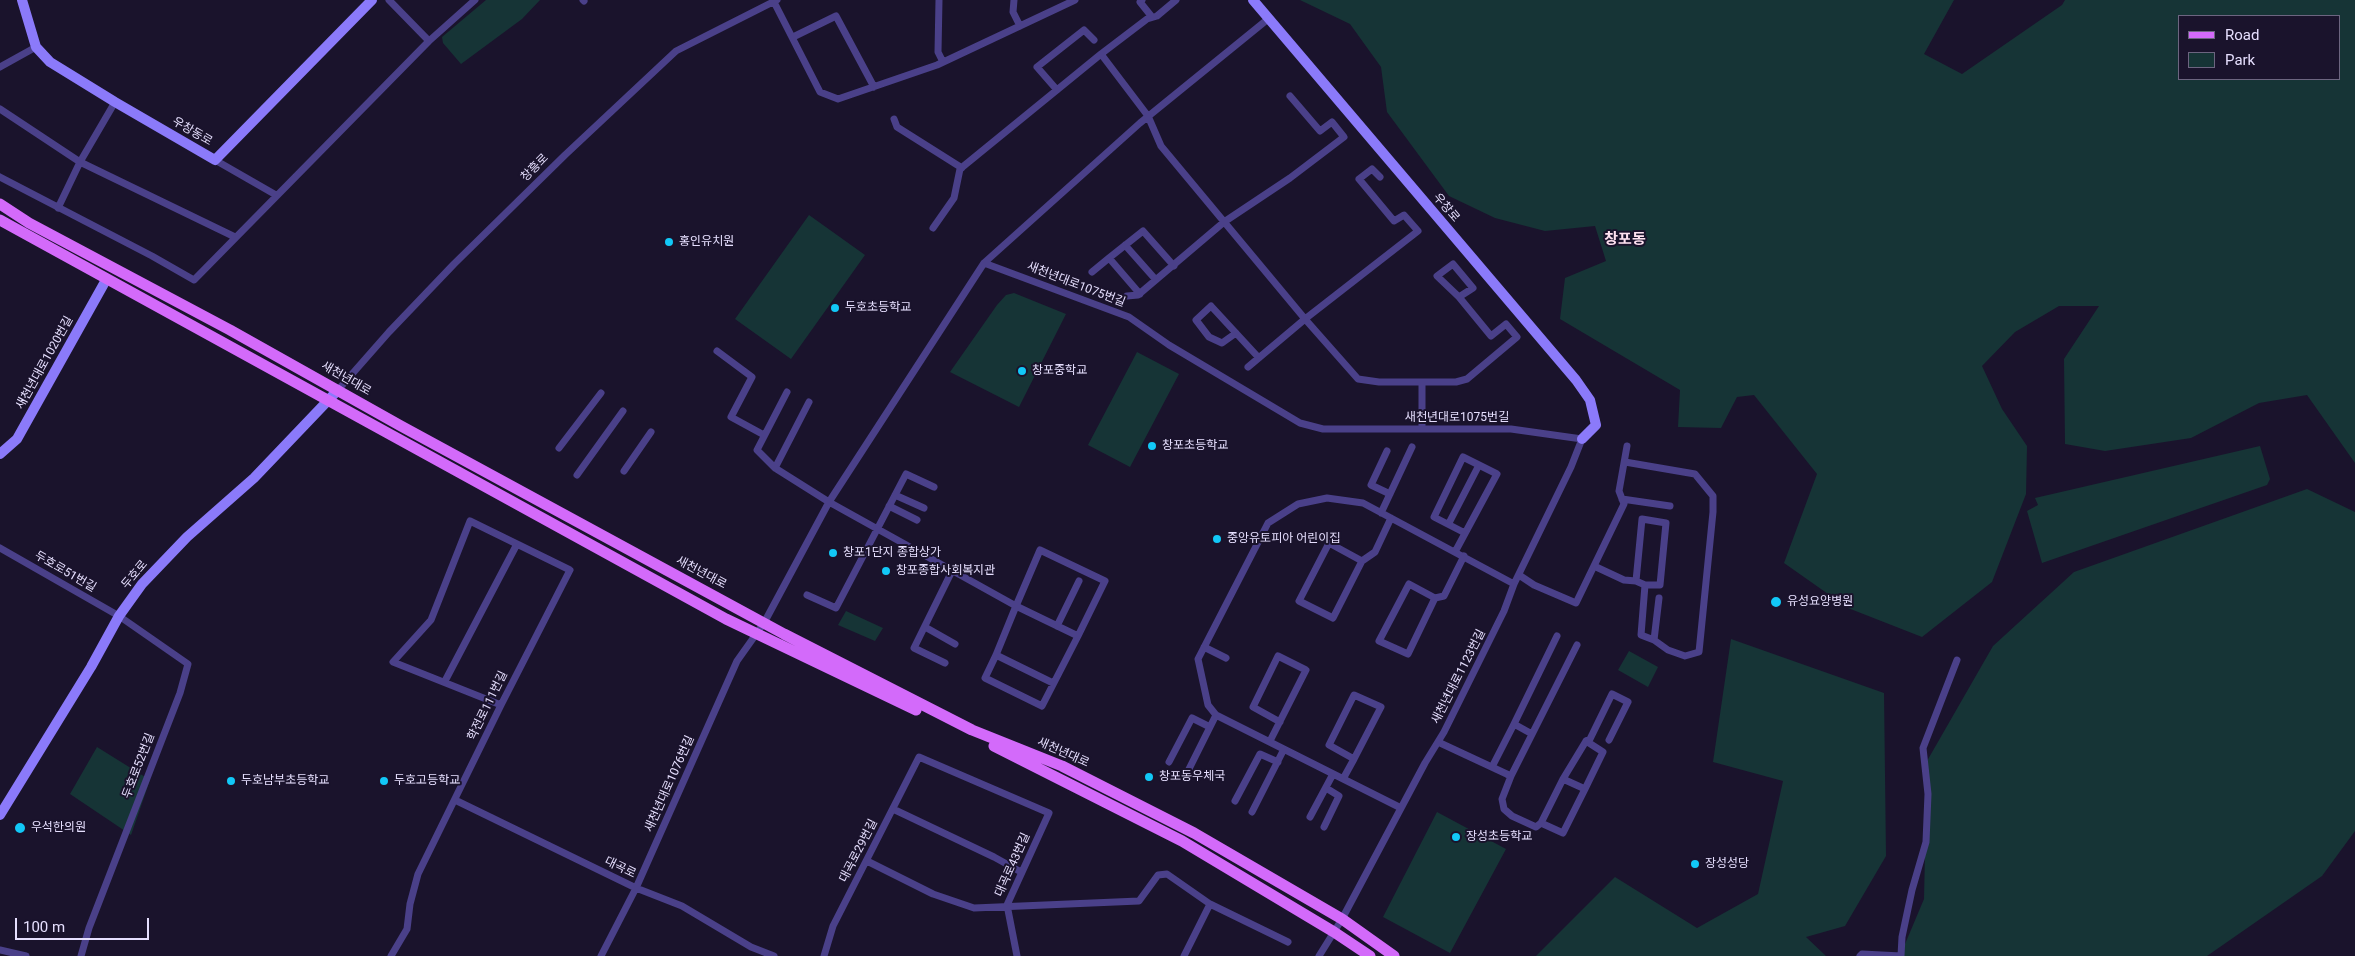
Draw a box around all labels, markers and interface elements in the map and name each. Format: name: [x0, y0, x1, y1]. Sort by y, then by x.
legend: [2178, 15, 2340, 80]
text: Road: [2225, 26, 2259, 44]
text: Park: [2225, 51, 2255, 69]
street label: 우창동로: [169, 115, 215, 149]
street label: 창흥로: [518, 151, 552, 185]
street label: 우창로: [1430, 191, 1462, 225]
district label: 창포동: [1604, 231, 1646, 249]
place label: 홍인유치원: [679, 235, 734, 249]
marker: 홍인유치원: [663, 236, 675, 248]
street label: 새천년대로1075번길: [1025, 260, 1127, 310]
place label: 두호초등학교: [845, 301, 911, 315]
marker: 두호초등학교: [829, 302, 841, 314]
street label: 새천년대로1020번길: [13, 314, 77, 412]
street label: 새천년대로: [318, 359, 374, 399]
place label: 창포중학교: [1032, 364, 1087, 378]
marker: 창포중학교: [1016, 365, 1028, 377]
street label: 새천년대로1075번길: [1405, 411, 1509, 425]
place label: 창포초등학교: [1162, 439, 1228, 453]
marker: 창포초등학교: [1146, 440, 1158, 452]
place label: 중앙유토피아 어린이집: [1227, 532, 1340, 546]
marker: 중앙유토피아 어린이집: [1211, 533, 1223, 545]
place label: 창포1단지 종합상가: [843, 546, 941, 560]
marker: 창포1단지 종합상가: [827, 547, 839, 559]
street label: 두호로51번길: [32, 549, 98, 595]
street label: 새천년대로: [673, 554, 729, 592]
street label: 두호로: [119, 558, 151, 592]
place label: 창포종합사회복지관: [896, 564, 995, 578]
marker: 창포종합사회복지관: [880, 565, 892, 577]
marker: 유성요양병원: [1769, 595, 1783, 609]
place label: 유성요양병원: [1787, 595, 1853, 609]
street label: 새천년대로1123번길: [1429, 627, 1489, 727]
street label: 학전로111번길: [465, 669, 511, 743]
street label: 두호로52번길: [120, 731, 158, 801]
street label: 새천년대로1076번길: [642, 733, 698, 835]
street label: 새천년대로: [1035, 735, 1091, 771]
place label: 창포동우체국: [1159, 770, 1225, 784]
marker: 창포동우체국: [1143, 771, 1155, 783]
place label: 두호남부초등학교: [241, 774, 329, 788]
place label: 두호고등학교: [394, 774, 460, 788]
marker: 두호남부초등학교: [225, 775, 237, 787]
marker: 두호고등학교: [378, 775, 390, 787]
street label: 대곡로29번길: [837, 817, 881, 885]
marker: 우석한의원: [13, 821, 27, 835]
place label: 우석한의원: [31, 821, 86, 835]
place label: 장성초등학교: [1466, 830, 1532, 844]
street label: 대곡로43번길: [992, 831, 1034, 899]
marker: 장성초등학교: [1450, 831, 1462, 843]
street label: 대곡로: [602, 854, 638, 882]
place label: 장성성당: [1705, 857, 1749, 871]
marker: 장성성당: [1689, 858, 1701, 870]
scale bar: [18, 908, 151, 940]
text: 100 m: [23, 918, 65, 936]

